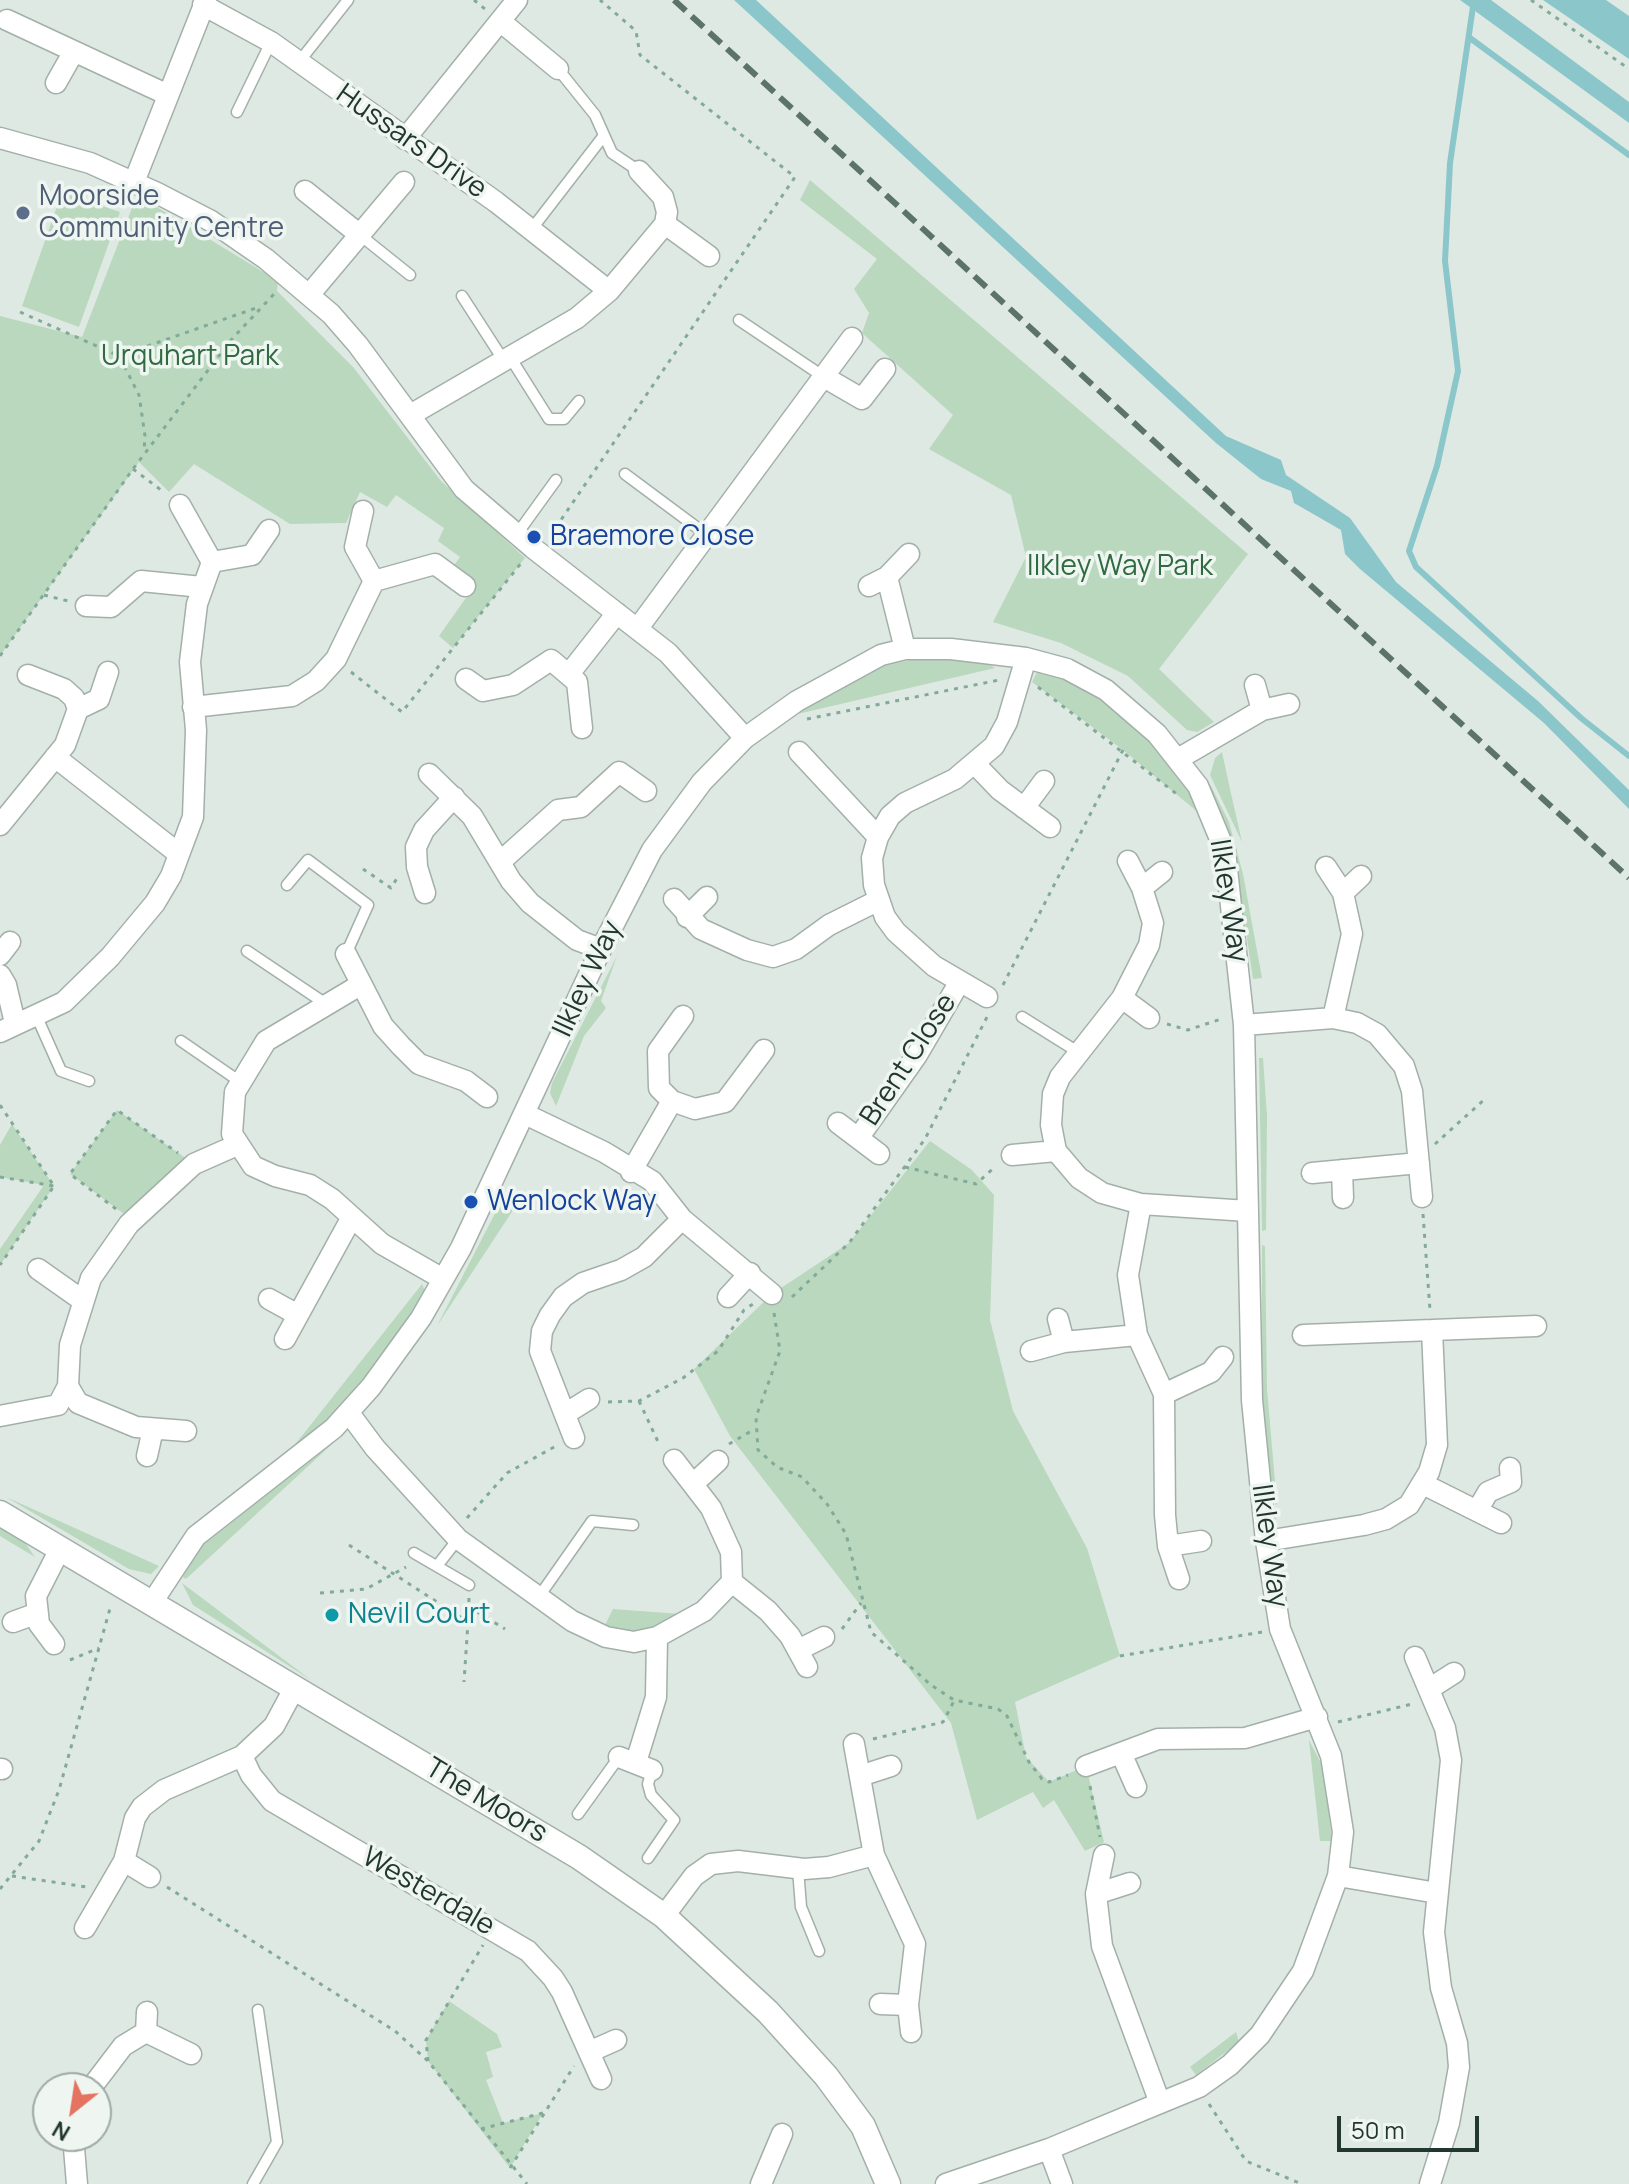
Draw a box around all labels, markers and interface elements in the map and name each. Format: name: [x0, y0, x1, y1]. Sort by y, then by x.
street label: Hussars Drive: [329, 78, 493, 206]
place label: Moorside Community Centre: [39, 180, 284, 246]
marker: Moorside Community Centre: [14, 204, 32, 222]
park label: Urquhart Park: [101, 340, 279, 374]
place label: Braemore Close: [550, 520, 754, 554]
marker: Braemore Close: [525, 528, 543, 546]
park label: Ilkley Way Park: [1027, 550, 1213, 584]
street label: Ilkley Way: [1202, 837, 1254, 965]
street label: Ilkley Way: [546, 916, 630, 1042]
street label: Brent Close: [854, 988, 964, 1132]
place label: Wenlock Way: [487, 1185, 657, 1219]
marker: Wenlock Way: [462, 1193, 480, 1211]
street label: Ilkley Way: [1244, 1482, 1294, 1610]
place label: Nevil Court: [348, 1598, 490, 1632]
marker: Nevil Court: [323, 1606, 341, 1624]
street label: The Moors: [419, 1752, 553, 1850]
street label: Westerdale: [356, 1841, 500, 1943]
north arrow: [32, 2072, 112, 2152]
scale bar: [1341, 2100, 1483, 2150]
text: 50 m: [1351, 2113, 1405, 2146]
text: N: [47, 2114, 75, 2148]

